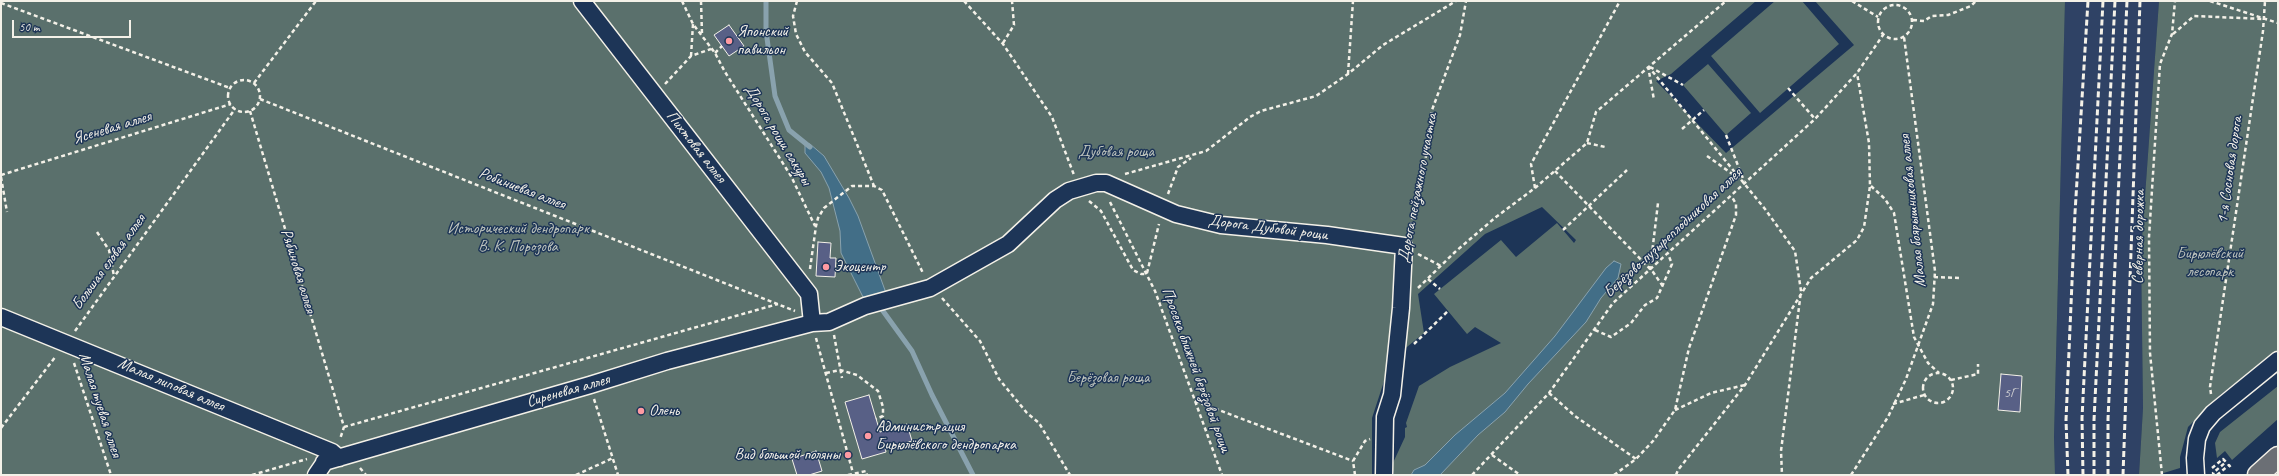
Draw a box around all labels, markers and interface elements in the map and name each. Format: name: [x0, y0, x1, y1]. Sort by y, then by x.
scale bar: [14, 12, 133, 38]
text: 50 m: [19, 19, 39, 35]
place label: Японcкий павильон: [737, 22, 788, 60]
marker: Японcкий павильон: [724, 36, 734, 46]
street label: Дорога рощи сакуры: [740, 81, 816, 189]
street label: Ясеневая аллея: [70, 107, 154, 149]
street label: Пихтовая аллея: [662, 107, 730, 187]
street label: Дорога пейзажного участка: [1394, 112, 1442, 264]
street label: 1-я Сосновая дорога: [2213, 115, 2247, 225]
street label: Малая боярышниковая аллея: [1895, 134, 1931, 288]
park label: Дубовая роща: [1078, 142, 1154, 162]
street label: Робиниевая аллея: [476, 164, 568, 214]
street label: Берёзово-пузыреплодниковая аллея: [1600, 164, 1746, 302]
street label: Северная дорожка: [2129, 190, 2149, 284]
street label: Большая еловая аллея: [68, 210, 150, 314]
street label: Дорога Дубовой рощи: [1207, 211, 1329, 245]
park label: Исторический дендропарк В. К. Порозова: [447, 219, 589, 257]
street label: Рябиновая аллея: [276, 227, 320, 315]
park label: Бирюлёвский лесопарк: [2177, 244, 2243, 282]
place label: Экоцентр: [834, 257, 885, 277]
marker: Экоцентр: [821, 262, 831, 272]
street label: Просека ближней берёзовой рощи: [1157, 285, 1235, 455]
street label: Малая туевая аллея: [74, 350, 126, 460]
street label: Малая липовая аллея: [115, 354, 227, 416]
park label: Берёзовая роща: [1067, 368, 1149, 388]
street label: Сиреневая аллея: [524, 370, 612, 412]
house number: 5Г: [2004, 385, 2016, 401]
place label: Олень: [649, 401, 679, 421]
marker: Олень: [636, 406, 646, 416]
place label: Администрация Бирюлёвского дендропарка: [876, 417, 1016, 455]
marker: Администрация Бирюлёвского дендропарка: [863, 431, 873, 441]
place label: Вид большой поляны: [735, 445, 840, 465]
marker: Вид большой поляны: [843, 450, 853, 460]

